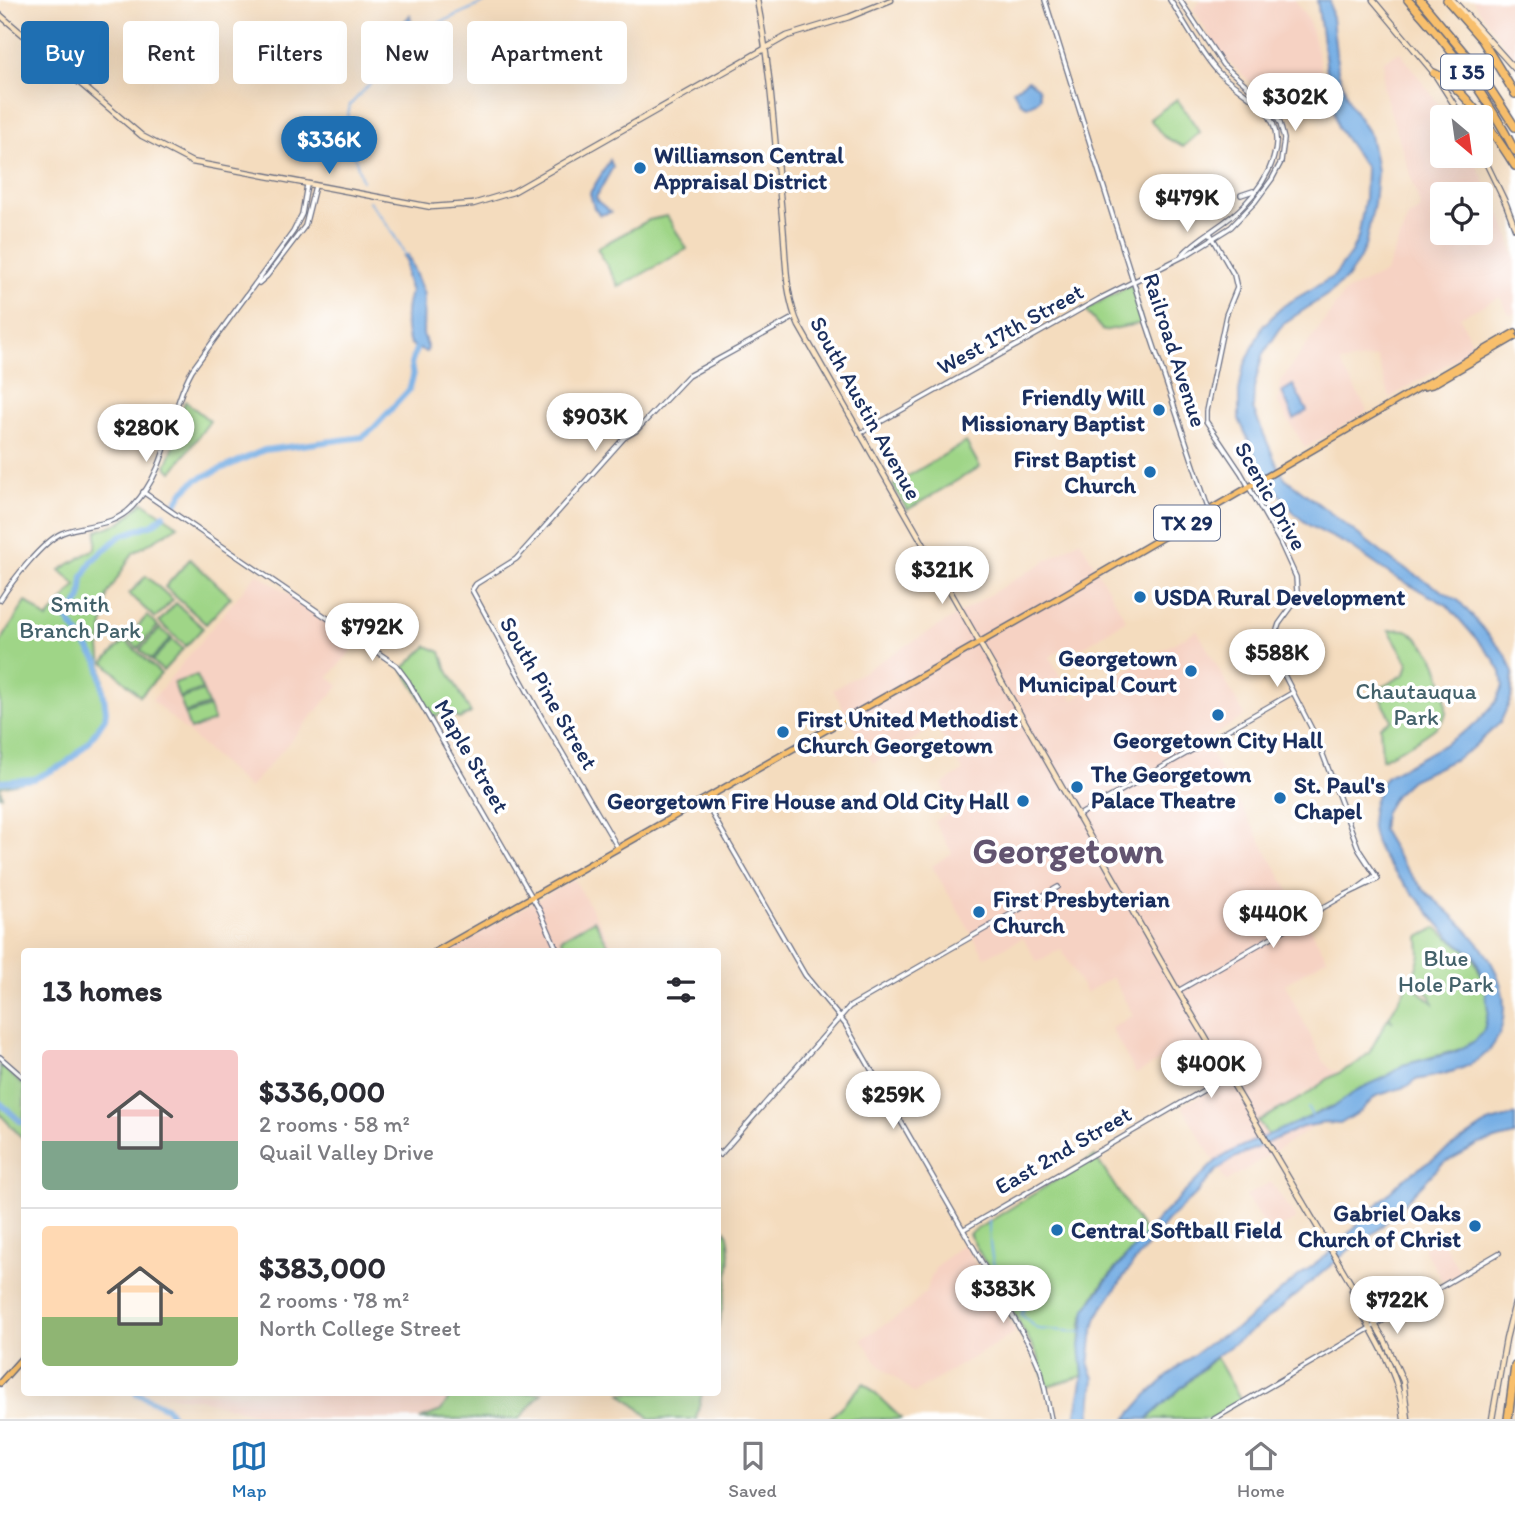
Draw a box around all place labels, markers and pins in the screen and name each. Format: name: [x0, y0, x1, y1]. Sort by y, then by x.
pin: $302K: [1246, 74, 1344, 133]
pin: $336K: [280, 116, 378, 176]
place label: Williamson Central Appraisal District: [653, 141, 844, 195]
marker: Williamson Central Appraisal District: [632, 160, 648, 176]
pin: $479K: [1138, 174, 1236, 234]
place label: Friendly Will Missionary Baptist: [961, 383, 1145, 437]
pin: $903K: [546, 393, 644, 453]
marker: Friendly Will Missionary Baptist: [1151, 402, 1167, 418]
pin: $280K: [97, 405, 195, 464]
place label: First Baptist Church: [1014, 445, 1137, 499]
marker: First Baptist Church: [1142, 464, 1158, 480]
pin: $321K: [893, 546, 991, 606]
place label: USDA Rural Development: [1154, 583, 1406, 611]
marker: USDA Rural Development: [1132, 589, 1148, 605]
pin: $792K: [323, 604, 421, 663]
pin: $588K: [1228, 630, 1326, 689]
place label: Georgetown Municipal Court: [1019, 644, 1178, 698]
marker: Georgetown Municipal Court: [1183, 663, 1199, 679]
place label: First United Methodist Church Georgetown: [797, 705, 1018, 759]
marker: Georgetown City Hall: [1210, 707, 1226, 723]
marker: First United Methodist Church Georgetown: [775, 724, 791, 740]
place label: Georgetown City Hall: [1113, 726, 1324, 754]
place label: The Georgetown Palace Theatre: [1090, 760, 1252, 814]
place label: St. Paul's Chapel: [1294, 771, 1385, 825]
marker: The Georgetown Palace Theatre: [1069, 779, 1085, 795]
place label: Georgetown Fire House and Old City Hall: [607, 787, 1009, 815]
marker: St. Paul's Chapel: [1272, 790, 1288, 806]
marker: Georgetown Fire House and Old City Hall: [1015, 793, 1031, 809]
place label: First Presbyterian Church: [993, 885, 1171, 939]
pin: $440K: [1224, 890, 1322, 950]
marker: First Presbyterian Church: [971, 904, 987, 920]
pin: $400K: [1162, 1040, 1260, 1100]
pin: $259K: [844, 1072, 942, 1131]
place label: Gabriel Oaks Church of Christ: [1298, 1199, 1461, 1253]
place label: Central Softball Field: [1071, 1216, 1282, 1244]
marker: Gabriel Oaks Church of Christ: [1467, 1218, 1483, 1234]
marker: Central Softball Field: [1049, 1222, 1065, 1238]
pin: $383K: [954, 1266, 1052, 1325]
pin: $722K: [1348, 1276, 1446, 1336]

